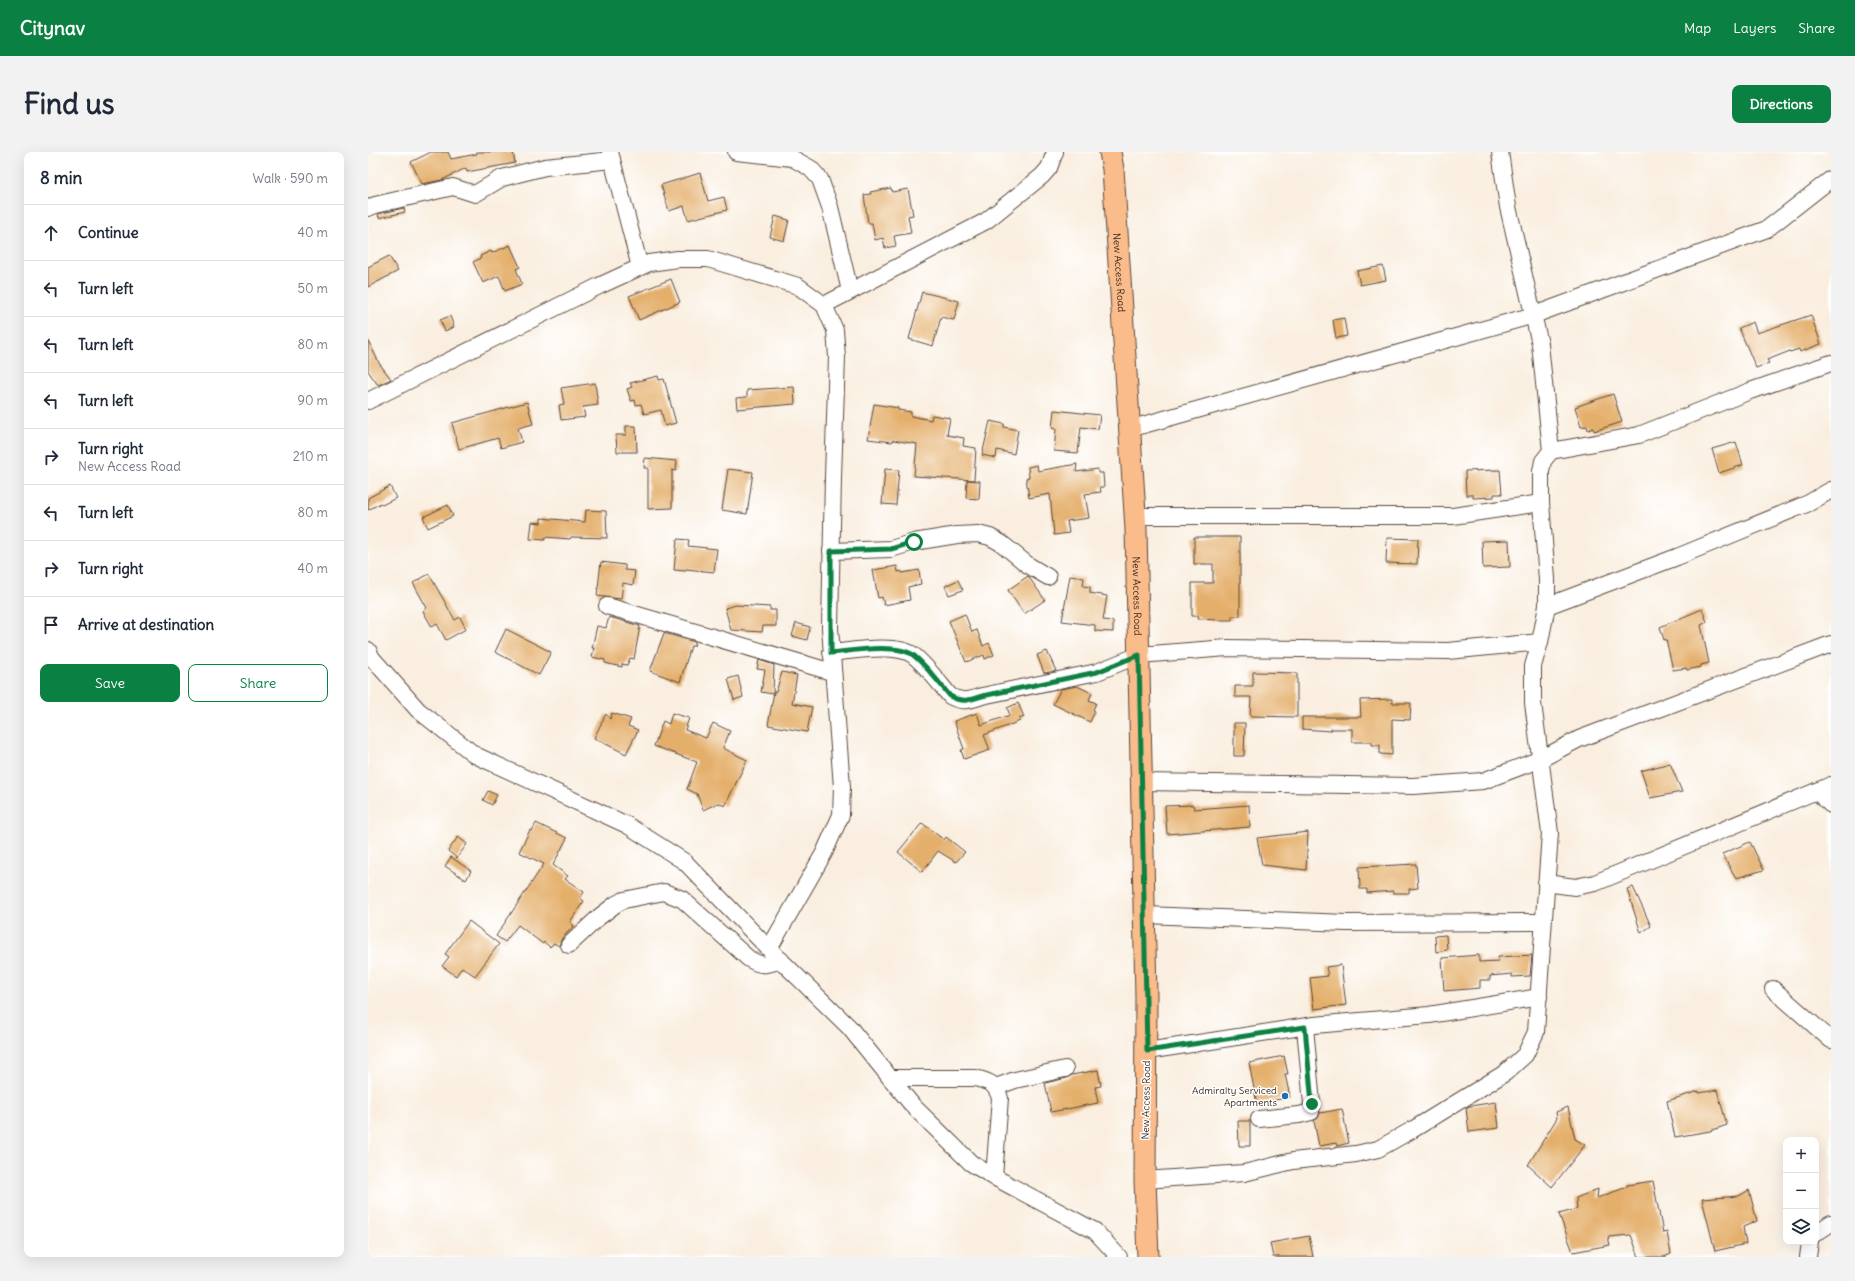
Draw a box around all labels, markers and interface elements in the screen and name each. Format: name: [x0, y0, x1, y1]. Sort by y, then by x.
text: Citynav: [20, 16, 85, 40]
text: Map: [1684, 19, 1711, 37]
text: Layers: [1733, 19, 1776, 37]
text: Share: [1798, 19, 1835, 37]
button: Directions: [1732, 85, 1831, 123]
text: Find us: [24, 86, 115, 122]
text: 8 min: [40, 167, 82, 189]
text: Walk · 590 m: [253, 170, 328, 187]
icon: ahead: [40, 222, 62, 244]
text: Continue: [78, 223, 139, 242]
text: 40 m: [297, 224, 328, 241]
street label: New Access Road: [1111, 233, 1129, 313]
icon: left: [40, 278, 62, 300]
text: Turn left: [78, 279, 133, 298]
text: 50 m: [297, 280, 328, 297]
icon: left: [40, 334, 62, 356]
text: Turn left: [78, 335, 133, 354]
text: 80 m: [297, 336, 328, 353]
icon: left: [40, 390, 62, 412]
text: Turn left: [78, 391, 133, 410]
text: 90 m: [297, 392, 328, 409]
text: Turn right: [78, 439, 143, 458]
icon: right: [40, 446, 62, 468]
text: 210 m: [293, 448, 328, 465]
text: New Access Road: [78, 458, 181, 475]
icon: left: [40, 502, 62, 524]
text: Turn left: [78, 503, 133, 522]
text: 80 m: [297, 504, 328, 521]
route start: [905, 533, 923, 551]
street label: New Access Road: [1130, 556, 1145, 636]
icon: right: [40, 558, 62, 580]
text: Turn right: [78, 559, 143, 578]
text: 40 m: [297, 560, 328, 577]
icon: arrive: [40, 614, 62, 636]
text: Arrive at destination: [78, 615, 214, 634]
button: Save: [40, 664, 180, 702]
button: Share: [188, 664, 328, 702]
street label: New Access Road: [1139, 1060, 1153, 1140]
place label: Admiralty Serviced Apartments: [1192, 1084, 1277, 1109]
marker: Admiralty Serviced Apartments: [1280, 1091, 1290, 1101]
route end: [1303, 1095, 1321, 1113]
map controls: [1783, 1137, 1819, 1245]
button: +: [1783, 1137, 1819, 1173]
button: −: [1783, 1173, 1819, 1209]
button: layers: [1783, 1209, 1819, 1245]

